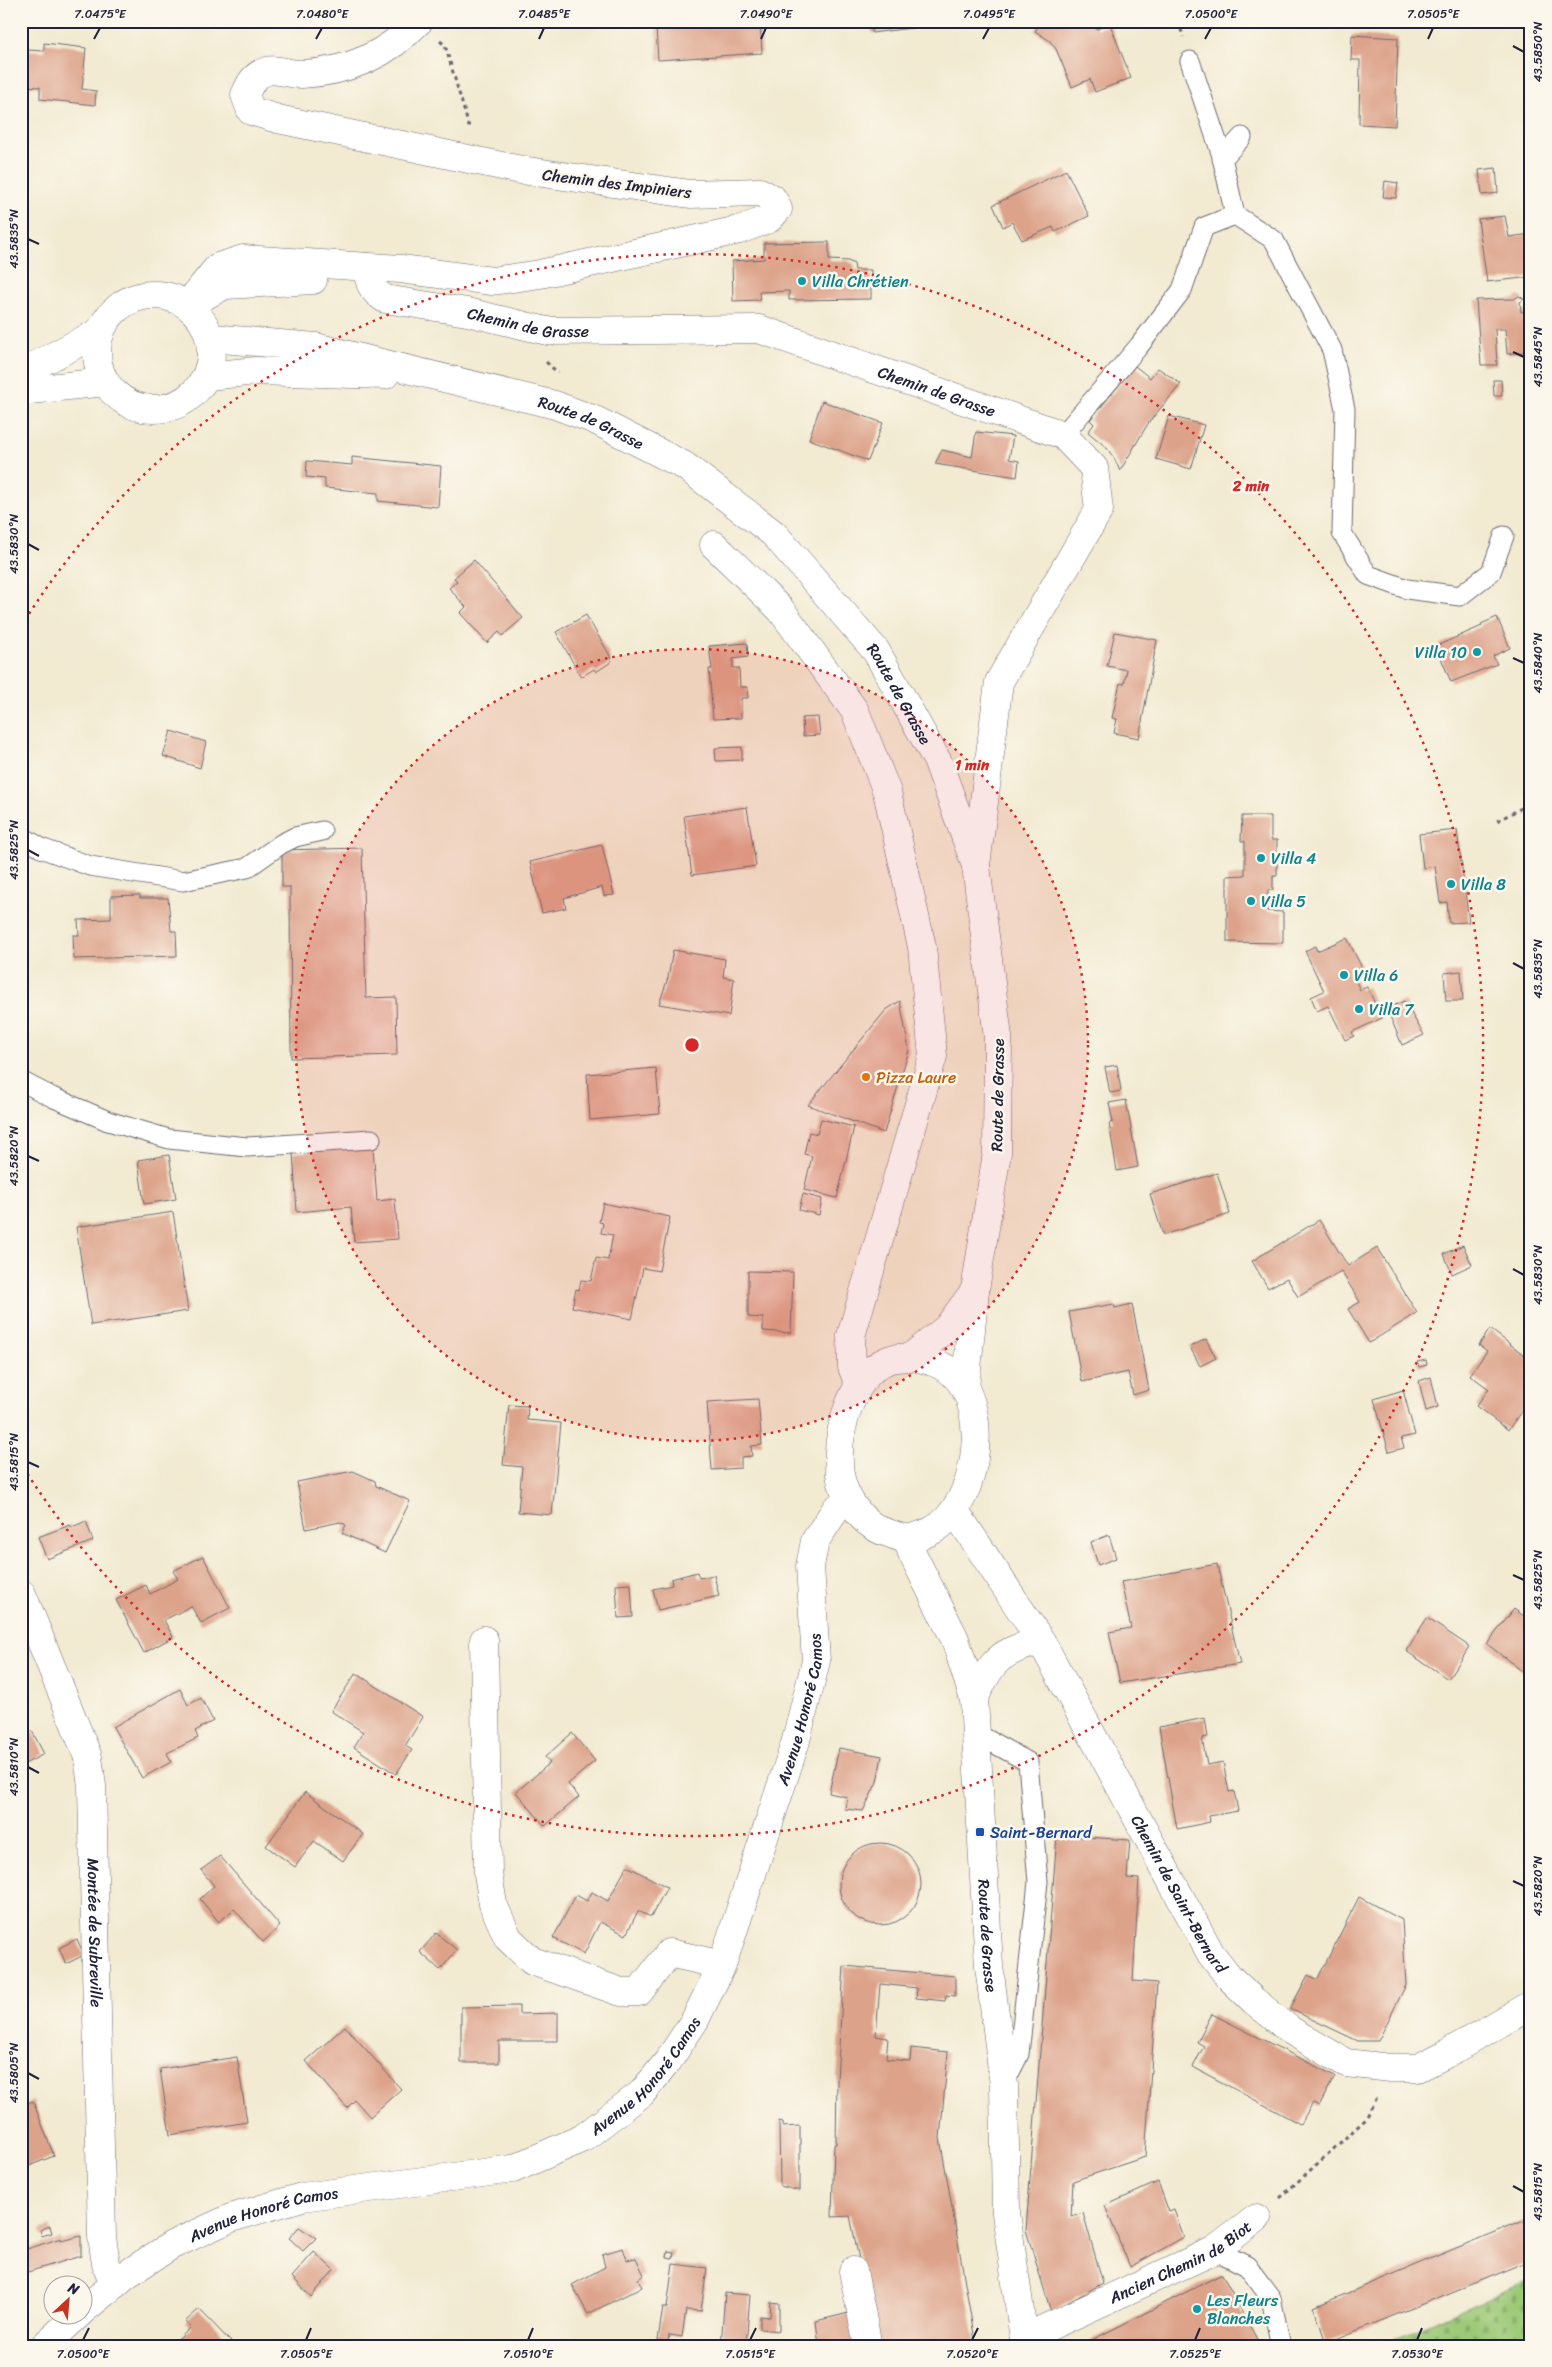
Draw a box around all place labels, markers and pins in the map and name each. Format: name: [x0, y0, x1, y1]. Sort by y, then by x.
place label: Villa Chrétien: [812, 267, 909, 296]
marker: Villa Chrétien: [796, 275, 808, 287]
place label: Villa 10: [1415, 638, 1467, 667]
marker: Villa 10: [1471, 646, 1483, 658]
place label: Villa 4: [1271, 844, 1316, 873]
marker: Villa 4: [1255, 852, 1267, 864]
place label: Villa 8: [1461, 870, 1506, 899]
marker: Villa 8: [1445, 878, 1457, 890]
place label: Villa 5: [1261, 887, 1306, 916]
marker: Villa 5: [1245, 895, 1257, 907]
place label: Villa 6: [1354, 961, 1398, 990]
marker: Villa 6: [1338, 969, 1350, 981]
place label: Villa 7: [1369, 995, 1414, 1024]
marker: Villa 7: [1353, 1003, 1365, 1015]
centre of rings: [683, 1036, 701, 1054]
place label: Pizza Laure: [876, 1063, 956, 1092]
marker: Pizza Laure: [860, 1071, 872, 1083]
place label: Saint-Bernard: [990, 1818, 1093, 1847]
marker: Saint-Bernard: [974, 1826, 986, 1838]
place label: Les Fleurs Blanches: [1207, 2286, 1279, 2333]
marker: Les Fleurs Blanches: [1191, 2303, 1203, 2315]

